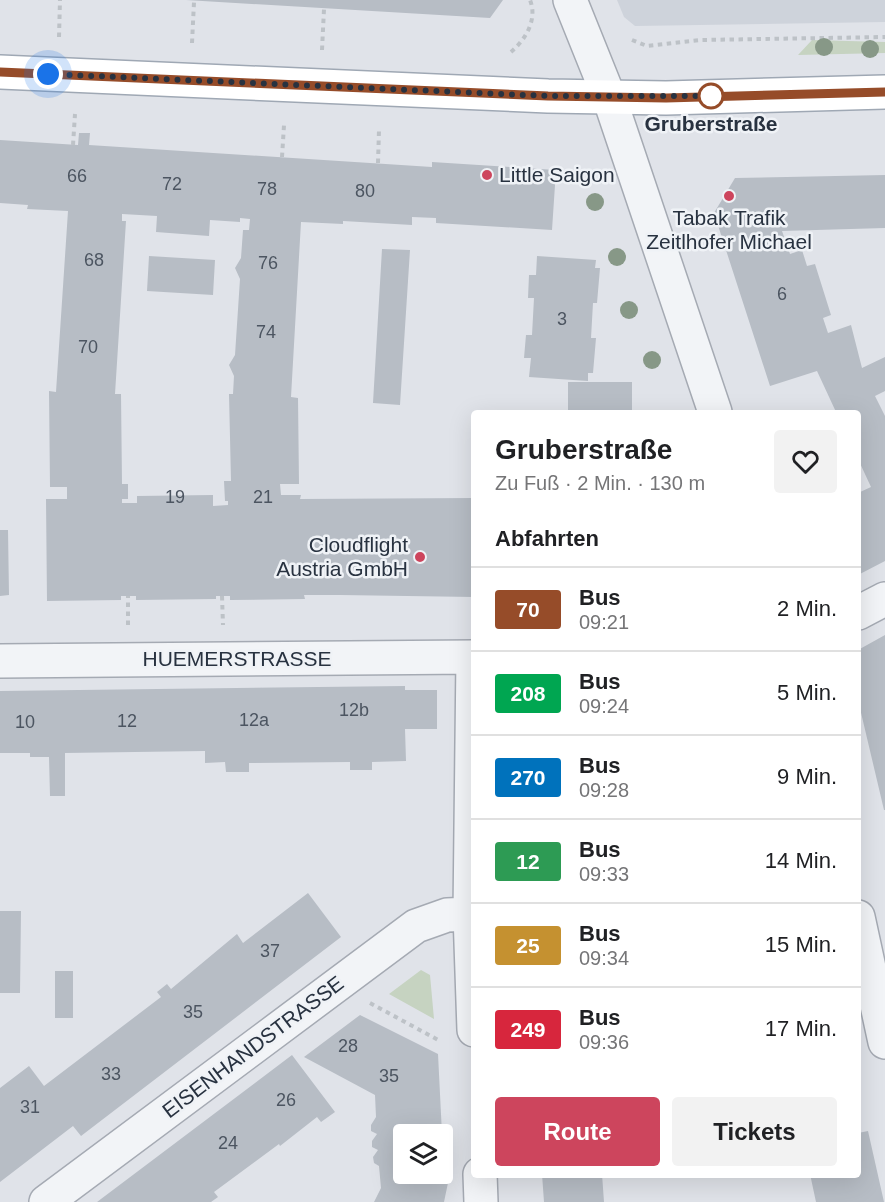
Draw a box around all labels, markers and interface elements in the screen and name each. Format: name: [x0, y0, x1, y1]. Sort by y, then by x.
your location: [33, 59, 63, 89]
marker: Gruberstraße: [698, 83, 724, 109]
place label: Gruberstraße: [644, 112, 778, 135]
place label: Little Saigon: [499, 163, 615, 186]
house number: 66: [67, 166, 87, 186]
marker: Little Saigon: [480, 168, 494, 182]
house number: 72: [162, 174, 182, 194]
house number: 78: [257, 179, 277, 199]
house number: 80: [355, 181, 375, 201]
marker: Tabak Trafik Zeitlhofer Michael: [722, 189, 736, 203]
place label: Tabak Trafik Zeitlhofer Michael: [646, 206, 812, 253]
house number: 68: [84, 250, 104, 270]
house number: 76: [258, 253, 278, 273]
house number: 6: [777, 284, 787, 304]
house number: 3: [557, 309, 567, 329]
house number: 74: [256, 322, 276, 342]
house number: 70: [78, 337, 98, 357]
button: heart: [774, 430, 837, 493]
text: Gruberstraße: [495, 434, 672, 465]
text: Zu Fuß · 2 Min. · 130 m: [495, 472, 705, 494]
house number: 19: [165, 487, 185, 507]
house number: 21: [253, 487, 273, 507]
text: Abfahrten: [495, 526, 599, 551]
place label: Cloudflight Austria GmbH: [276, 533, 408, 580]
marker: Cloudflight Austria GmbH: [413, 550, 427, 564]
text: Bus: [579, 585, 621, 610]
text: 2 Min.: [777, 596, 837, 621]
text: 70: [516, 598, 540, 621]
text: 09:21: [579, 611, 629, 633]
street label: HUEMERSTRASSE: [142, 647, 332, 670]
text: Bus: [579, 669, 621, 694]
text: 5 Min.: [777, 680, 837, 705]
text: 208: [510, 682, 546, 705]
text: 09:24: [579, 695, 629, 717]
house number: 12b: [339, 700, 369, 720]
house number: 12a: [239, 710, 270, 730]
house number: 12: [117, 711, 137, 731]
house number: 10: [15, 712, 35, 732]
text: Bus: [579, 753, 621, 778]
text: 9 Min.: [777, 764, 837, 789]
text: 270: [510, 766, 546, 789]
text: 09:28: [579, 779, 629, 801]
text: Bus: [579, 837, 621, 862]
text: 14 Min.: [765, 848, 837, 873]
text: 12: [516, 850, 540, 873]
text: 09:33: [579, 863, 629, 885]
text: Bus: [579, 921, 621, 946]
text: 15 Min.: [765, 932, 837, 957]
text: 25: [516, 934, 540, 957]
house number: 37: [260, 941, 280, 961]
text: 09:34: [579, 947, 629, 969]
street label: EISENHANDSTRASSE: [158, 971, 348, 1122]
house number: 35: [183, 1002, 203, 1022]
text: Bus: [579, 1005, 621, 1030]
text: 17 Min.: [765, 1016, 837, 1041]
text: 249: [510, 1018, 546, 1041]
text: 09:36: [579, 1031, 629, 1053]
house number: 28: [338, 1036, 358, 1056]
house number: 33: [101, 1064, 121, 1084]
house number: 35: [379, 1066, 399, 1086]
house number: 26: [276, 1090, 296, 1110]
house number: 31: [20, 1097, 40, 1117]
button: Route: [495, 1097, 660, 1166]
button: Tickets: [672, 1097, 837, 1166]
map controls: [393, 1124, 453, 1184]
button: layers: [393, 1124, 453, 1184]
house number: 24: [218, 1133, 238, 1153]

